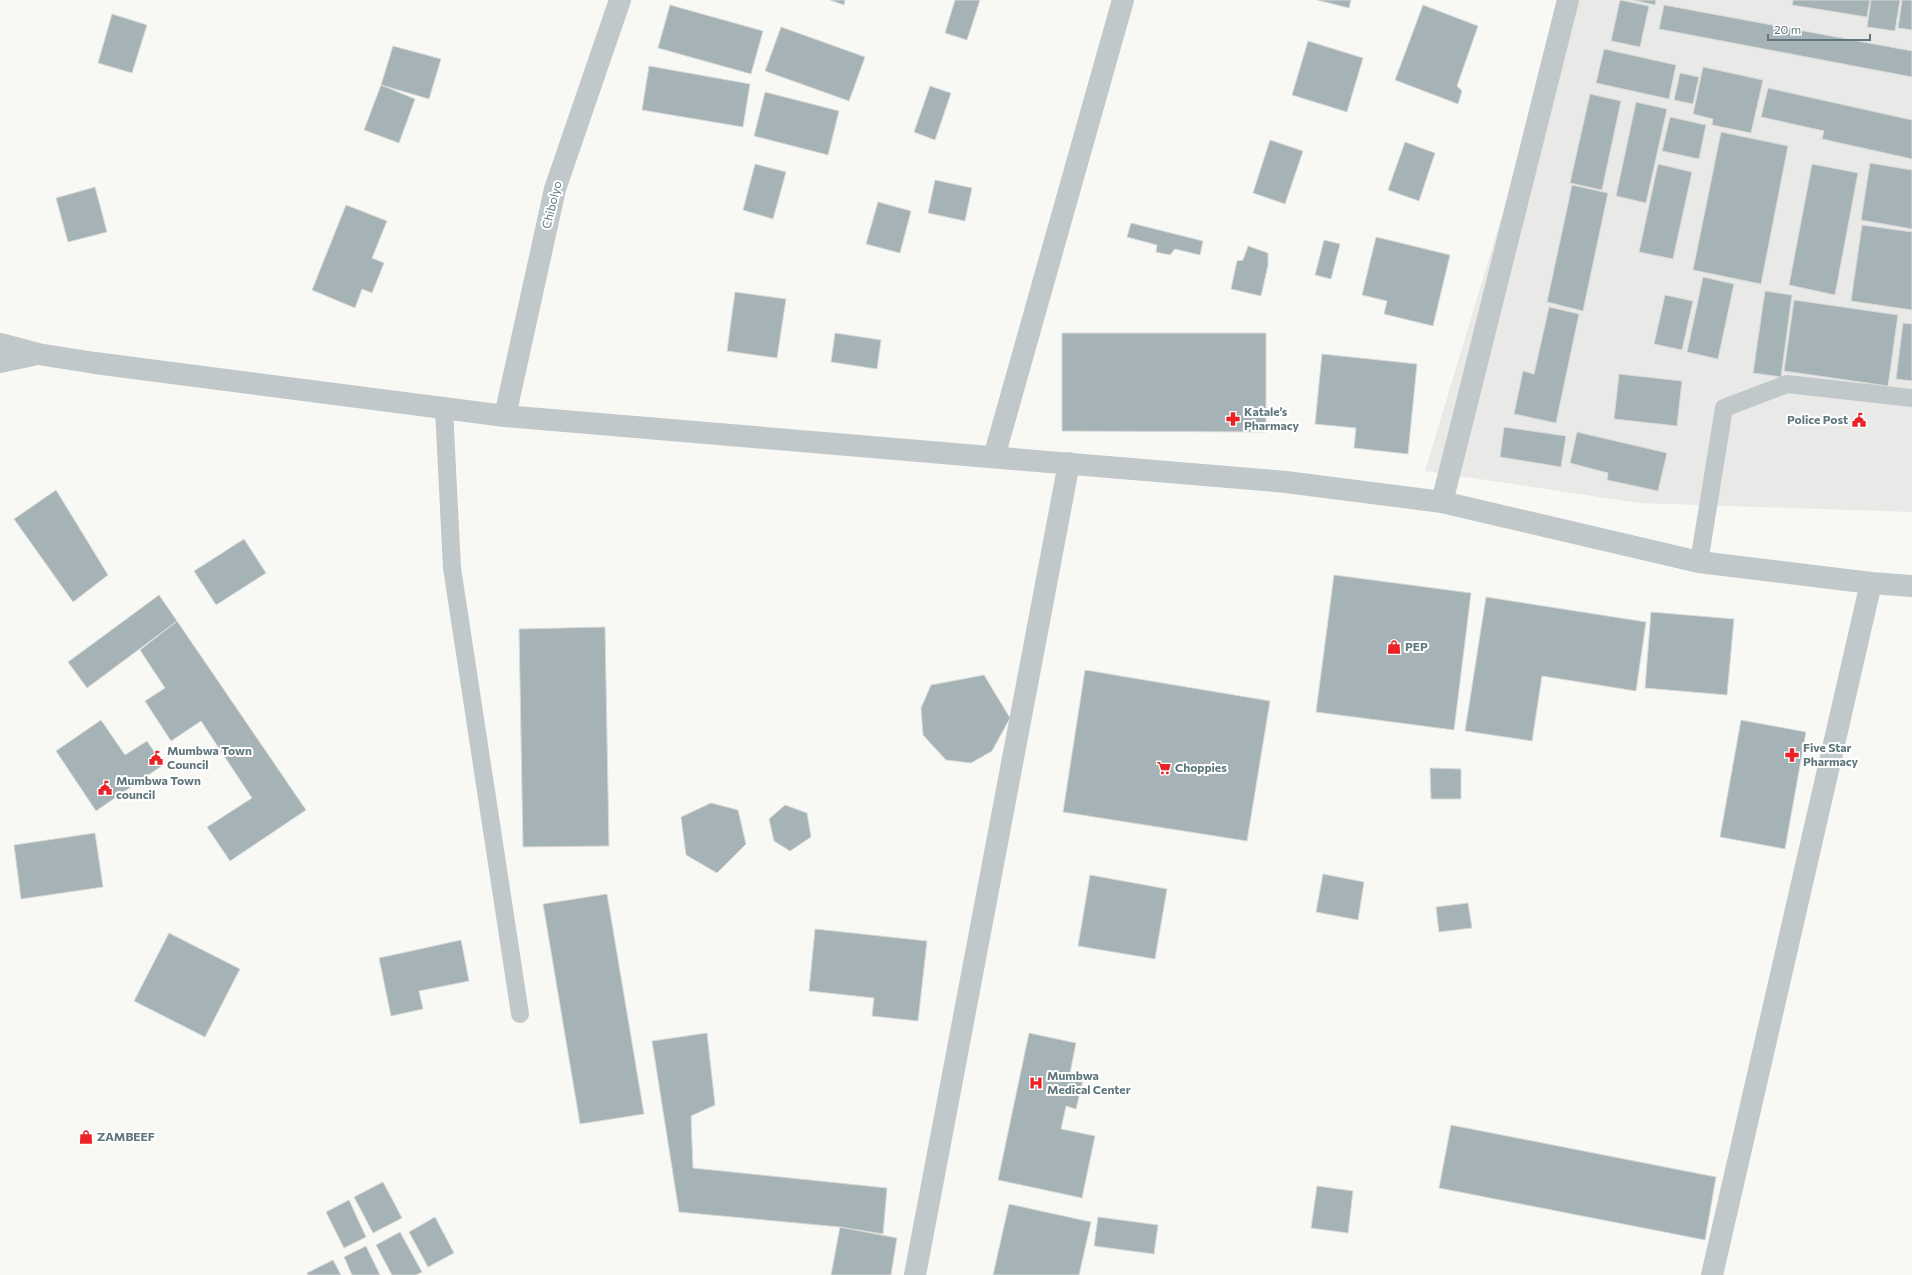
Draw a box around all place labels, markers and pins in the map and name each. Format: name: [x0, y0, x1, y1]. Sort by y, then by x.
place label: Katale’s Pharmacy: [1244, 404, 1300, 432]
pharmacy icon: Katale’s Pharmacy: [1225, 411, 1241, 427]
place label: Police Post: [1787, 412, 1848, 426]
public building icon: Police Post: [1851, 412, 1867, 428]
shop icon: PEP: [1386, 639, 1402, 655]
place label: PEP: [1405, 639, 1428, 653]
place label: Five Star Pharmacy: [1803, 740, 1859, 768]
place label: Mumbwa Town Council: [167, 743, 252, 771]
pharmacy icon: Five Star Pharmacy: [1784, 747, 1800, 763]
public building icon: Mumbwa Town Council: [148, 750, 164, 766]
supermarket icon: Choppies: [1156, 760, 1172, 776]
place label: Choppies: [1175, 760, 1227, 774]
place label: Mumbwa Town council: [116, 773, 201, 801]
public building icon: Mumbwa Town council: [97, 780, 113, 796]
place label: Mumbwa Medical Center: [1047, 1068, 1131, 1096]
hospital icon: Mumbwa Medical Center: [1028, 1075, 1044, 1091]
shop icon: ZAMBEEF: [78, 1129, 94, 1145]
place label: ZAMBEEF: [97, 1129, 155, 1143]

